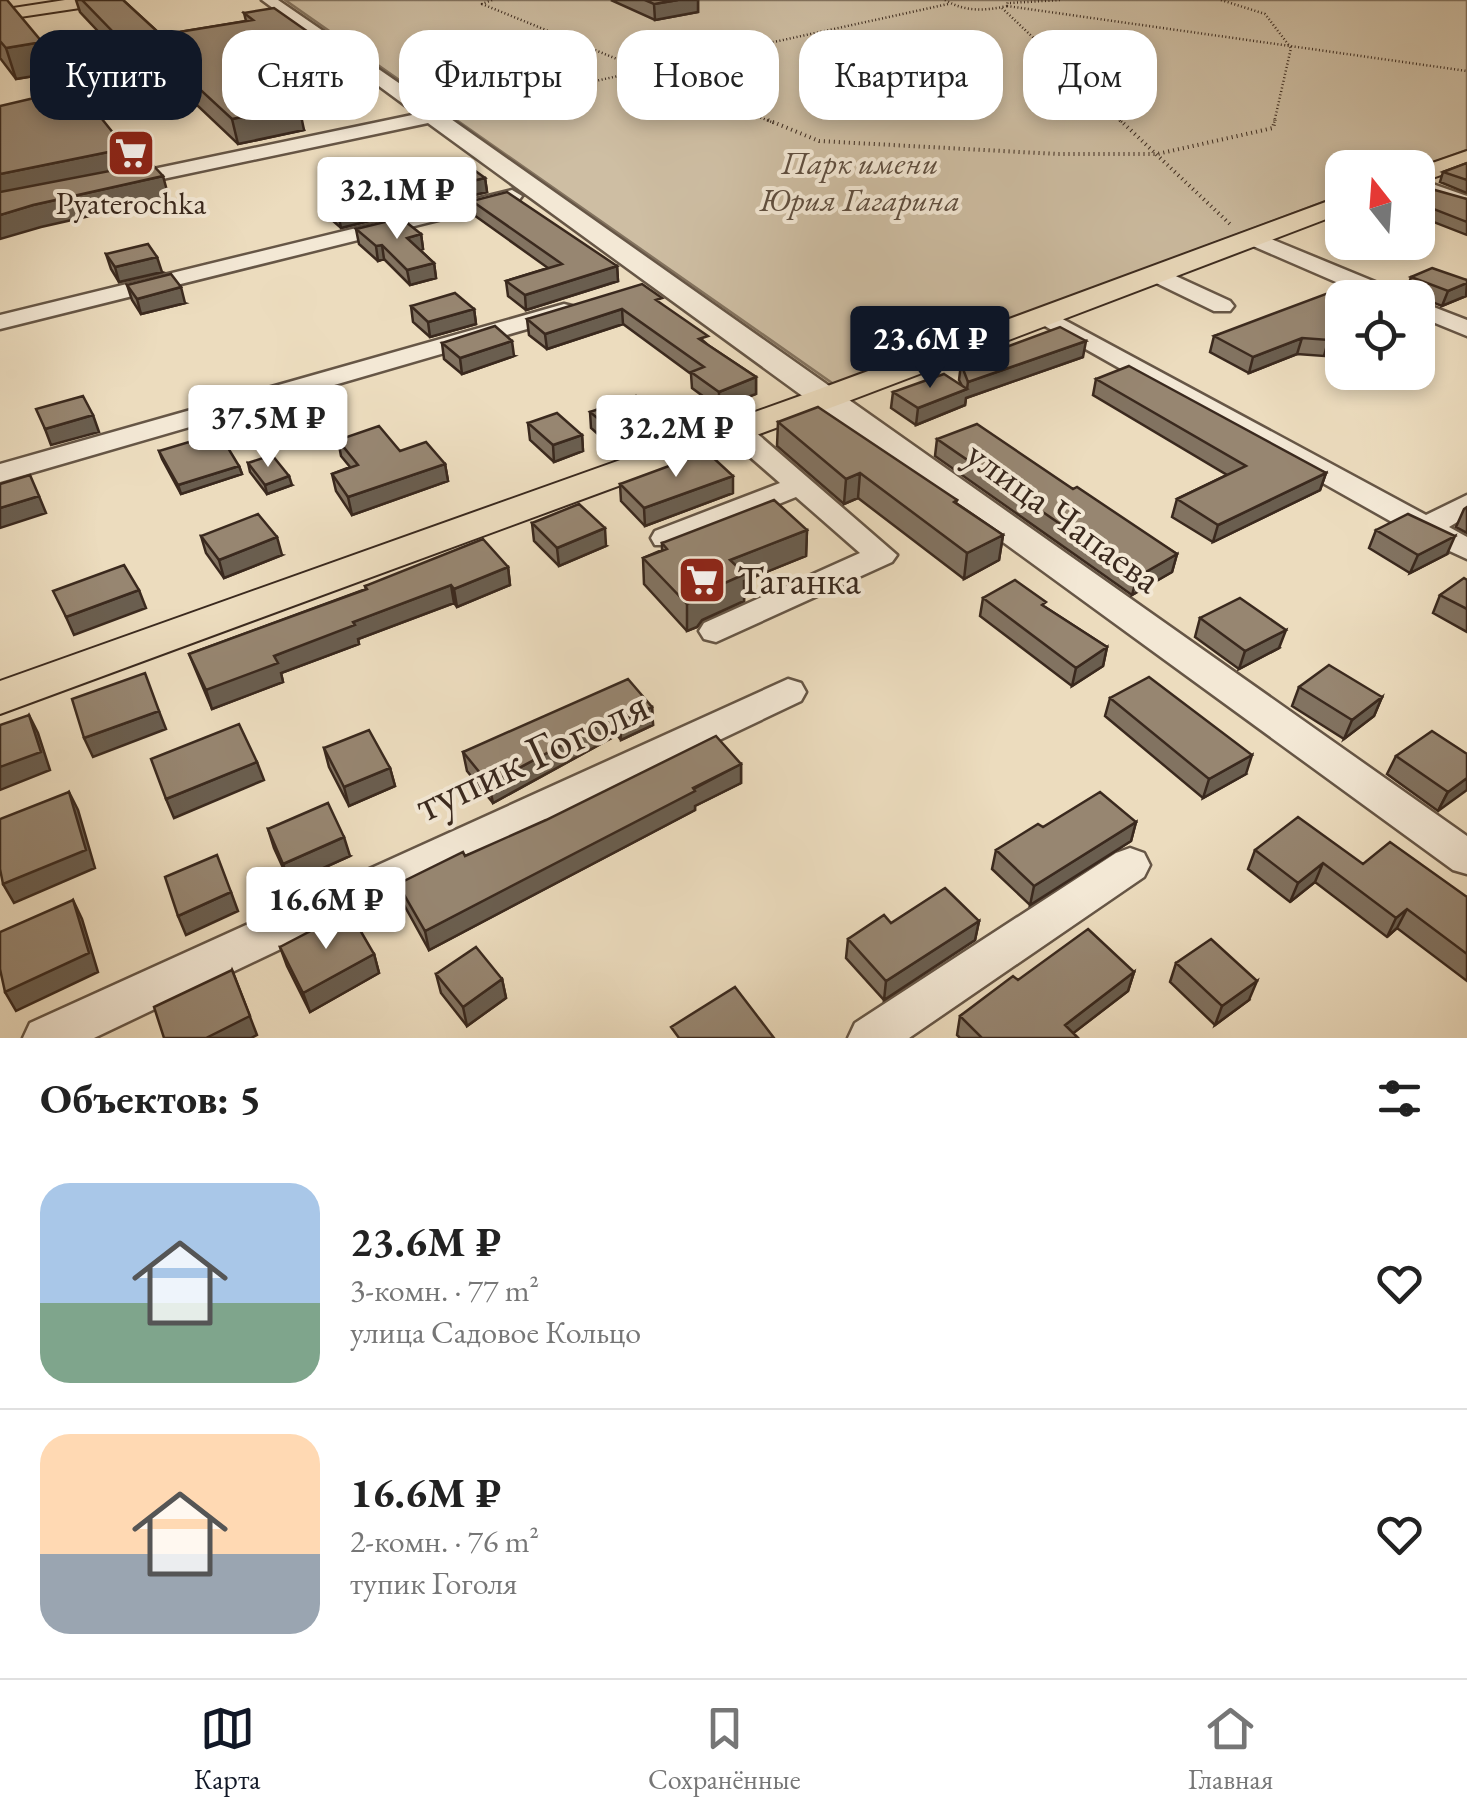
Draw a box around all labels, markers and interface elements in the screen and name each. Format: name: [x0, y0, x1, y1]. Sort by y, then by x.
chip: Купить: [30, 30, 202, 120]
chip: Снять: [222, 30, 379, 120]
chip: Фильтры: [399, 30, 597, 120]
chip: Новое: [617, 30, 779, 120]
chip: Квартира: [799, 30, 1003, 120]
chip: Дом: [1023, 30, 1157, 120]
supermarket icon: Pyaterochka: [105, 127, 157, 179]
park label: Парк имени Юрия Гагарина: [759, 142, 960, 221]
north arrow: [1325, 150, 1435, 260]
map controls: [1325, 150, 1435, 390]
pin: 32.1M ₽: [305, 157, 489, 242]
text: 32.1M ₽: [339, 168, 455, 210]
place label: Pyaterochka: [56, 182, 206, 224]
button: locate: [1325, 280, 1435, 390]
pin: 23.6M ₽: [838, 306, 1022, 391]
text: 23.6M ₽: [872, 317, 988, 359]
pin: 37.5M ₽: [176, 385, 360, 470]
pin: 32.2M ₽: [584, 395, 768, 480]
text: 37.5M ₽: [210, 396, 326, 438]
text: 32.2M ₽: [618, 406, 734, 448]
street label: улица Чапаева: [956, 428, 1172, 604]
supermarket icon: Таганка: [676, 554, 728, 606]
place label: Таганка: [737, 554, 861, 606]
street label: тупик Гоголя: [404, 673, 658, 835]
pin: 16.6M ₽: [234, 867, 418, 952]
text: 16.6M ₽: [268, 878, 384, 920]
text: Объектов: 5: [40, 1071, 261, 1126]
icon: filters: [1372, 1071, 1427, 1126]
text: 23.6M ₽: [350, 1214, 501, 1269]
icon: home: [120, 1223, 240, 1343]
icon: heart: [1372, 1256, 1427, 1311]
text: 3-комн. · 77 m²: [350, 1269, 539, 1311]
text: улица Садовое Кольцо: [350, 1311, 641, 1353]
text: 16.6M ₽: [350, 1465, 501, 1520]
icon: home: [120, 1474, 240, 1594]
icon: heart: [1372, 1507, 1427, 1562]
text: 2-комн. · 76 m²: [350, 1520, 539, 1562]
text: тупик Гоголя: [350, 1562, 517, 1604]
tab: Карта: [194, 1701, 261, 1797]
tab: Сохранённые: [648, 1701, 801, 1797]
tab: Главная: [1188, 1701, 1273, 1797]

